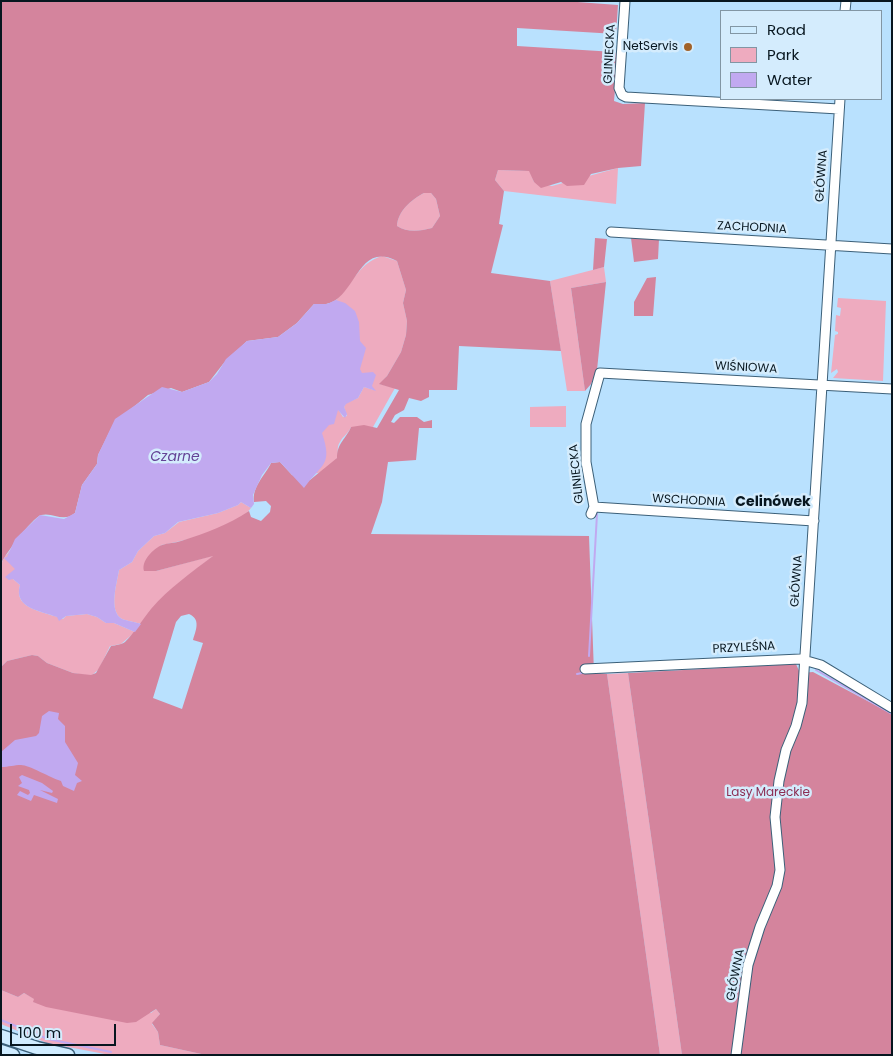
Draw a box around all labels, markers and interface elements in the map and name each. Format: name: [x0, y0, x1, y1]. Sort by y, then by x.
legend: [720, 10, 883, 100]
text: Road: [767, 19, 806, 40]
street label: GLINIECKA: [601, 24, 619, 84]
place label: NetServis: [623, 40, 678, 54]
marker: NetServis: [682, 41, 694, 53]
text: Park: [767, 44, 799, 65]
text: Water: [767, 69, 812, 90]
street label: GŁÓWNA: [813, 149, 831, 203]
street label: ZACHODNIA: [717, 219, 787, 237]
street label: WIŚNIOWA: [715, 359, 777, 377]
street label: GLINIECKA: [567, 444, 587, 504]
water label: Czarne: [150, 449, 200, 465]
street label: WSCHODNIA: [652, 492, 726, 510]
district label: Celinówek: [735, 494, 811, 510]
street label: GŁÓWNA: [788, 554, 806, 608]
street label: PRZYLEŚNA: [712, 639, 776, 657]
park label: Lasy Mareckie: [726, 786, 810, 800]
street label: GŁÓWNA: [724, 948, 748, 1002]
scale bar: [12, 1014, 119, 1046]
text: 100 m: [18, 1022, 61, 1043]

